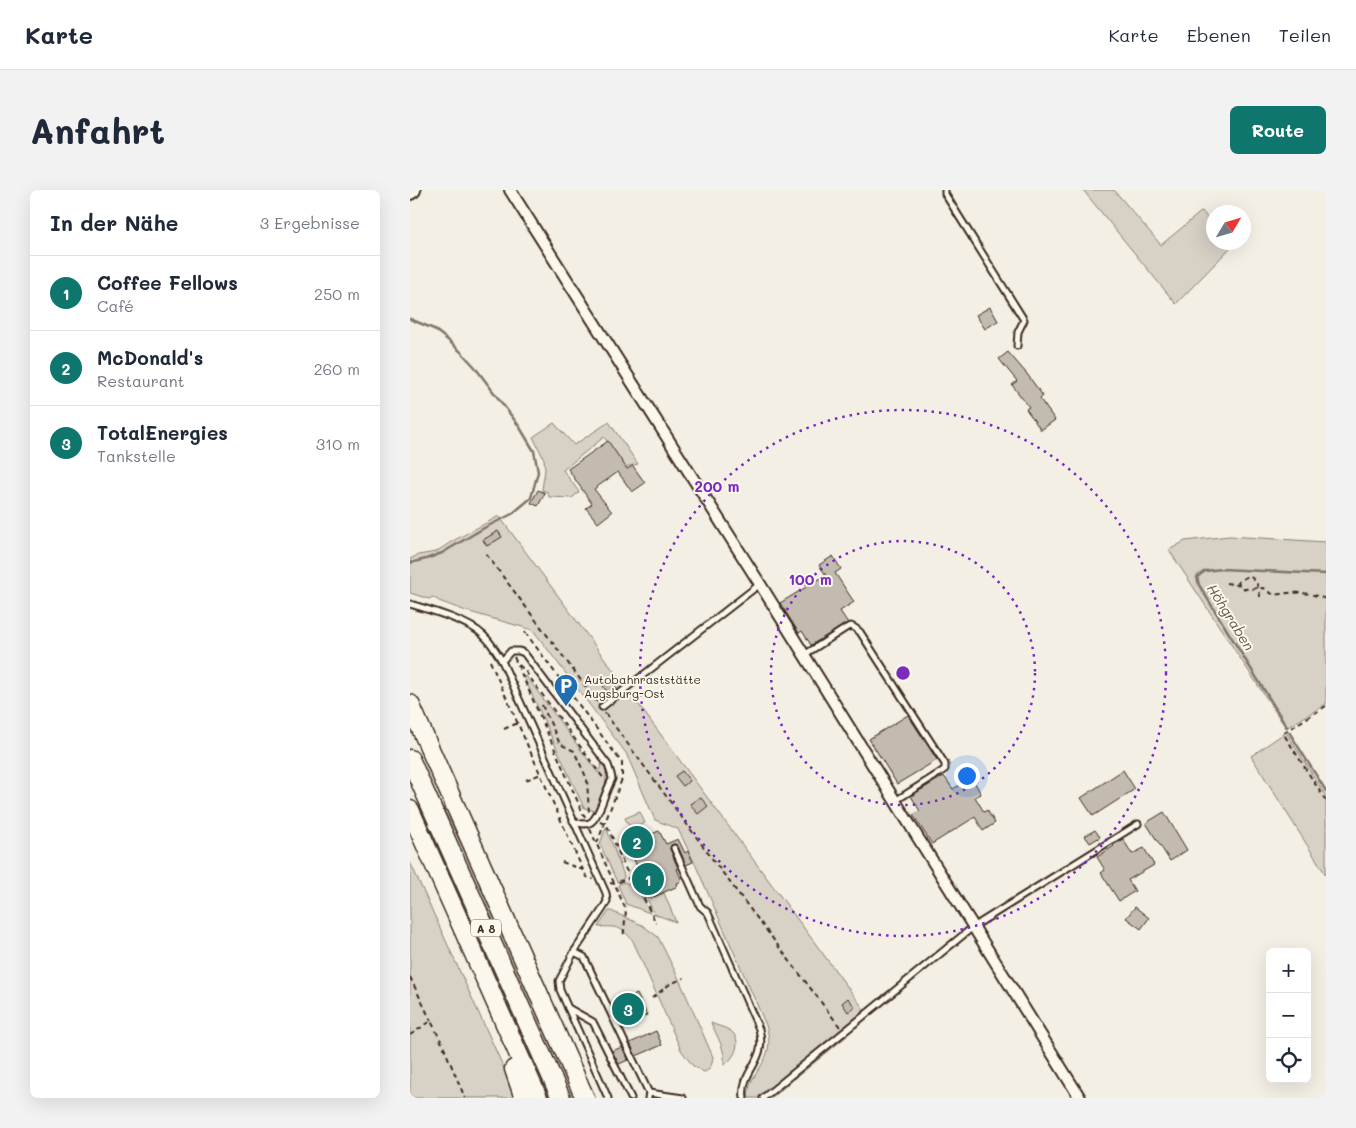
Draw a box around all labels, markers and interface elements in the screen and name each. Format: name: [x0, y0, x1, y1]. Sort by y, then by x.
text: Karte: [25, 19, 93, 50]
text: Karte: [1108, 23, 1159, 47]
text: Ebenen: [1187, 23, 1251, 47]
text: Teilen: [1279, 23, 1331, 47]
button: Route: [1230, 106, 1326, 154]
text: Anfahrt: [30, 107, 165, 153]
north arrow: [1206, 205, 1251, 250]
text: In der Nähe: [50, 209, 178, 236]
text: 3 Ergebnisse: [260, 212, 360, 233]
text: Coffee Fellows: [97, 270, 238, 295]
text: 1: [62, 283, 70, 304]
text: 250 m: [314, 283, 360, 304]
text: Café: [97, 295, 134, 316]
text: McDonald's: [97, 345, 203, 370]
text: 2: [62, 358, 70, 379]
text: 260 m: [314, 358, 360, 379]
text: Restaurant: [97, 370, 185, 391]
text: TotalEnergies: [97, 420, 228, 445]
text: 3: [61, 433, 71, 454]
text: 310 m: [316, 433, 360, 454]
text: Tankstelle: [97, 445, 176, 466]
text: 200 m: [695, 476, 740, 496]
text: 100 m: [788, 569, 832, 589]
water label: Höhgraben: [1203, 580, 1259, 654]
centre of rings: [894, 664, 912, 682]
place label: Autobahnraststätte Augsburg-Ost: [584, 671, 701, 701]
parking icon: Autobahnraststätte Augsburg-Ost: [553, 673, 579, 707]
your location: [954, 763, 980, 789]
pin: 2: [621, 823, 653, 861]
pin: 1: [632, 860, 664, 898]
road number: A 8: [471, 920, 501, 936]
map controls: [1266, 948, 1311, 1083]
button: +: [1266, 948, 1311, 993]
pin: 3: [612, 990, 644, 1028]
button: −: [1266, 993, 1311, 1038]
button: locate: [1266, 1038, 1311, 1083]

